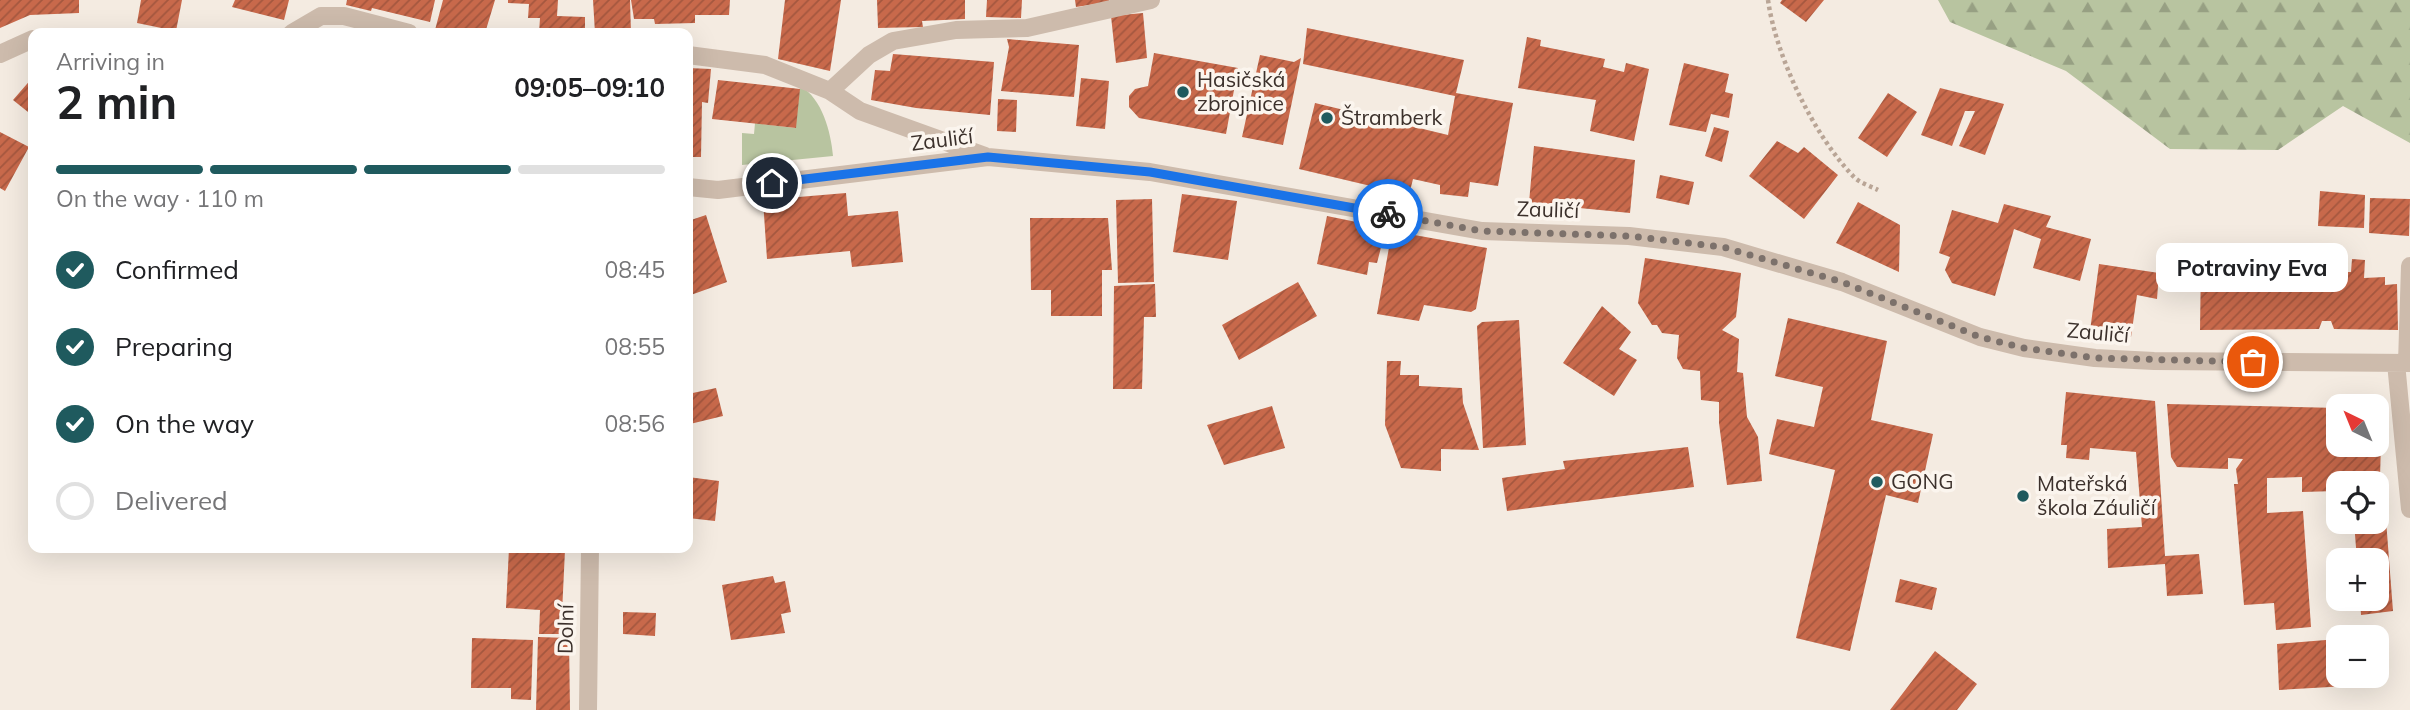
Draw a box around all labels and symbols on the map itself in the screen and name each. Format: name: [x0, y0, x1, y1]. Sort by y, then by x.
place label: Hasičská zbrojnice: [1197, 66, 1285, 116]
marker: Hasičská zbrojnice: [1175, 84, 1191, 100]
place label: Štramberk: [1341, 104, 1443, 130]
marker: Štramberk: [1319, 110, 1335, 126]
street label: Zauličí: [909, 122, 975, 156]
pin: [742, 153, 802, 213]
courier: [1353, 179, 1423, 249]
street label: Zauličí: [1516, 195, 1581, 223]
callout: Potraviny Eva: [2157, 243, 2349, 292]
street label: Zauličí: [2066, 316, 2131, 348]
pin: [2223, 332, 2283, 392]
north arrow: [2326, 394, 2389, 457]
place label: GONG: [1891, 468, 1954, 494]
place label: Mateřská škola Záuličí: [2037, 470, 2157, 520]
marker: GONG: [1869, 474, 1885, 490]
marker: Mateřská škola Záuličí: [2015, 488, 2031, 504]
street label: Dolní: [552, 603, 578, 654]

